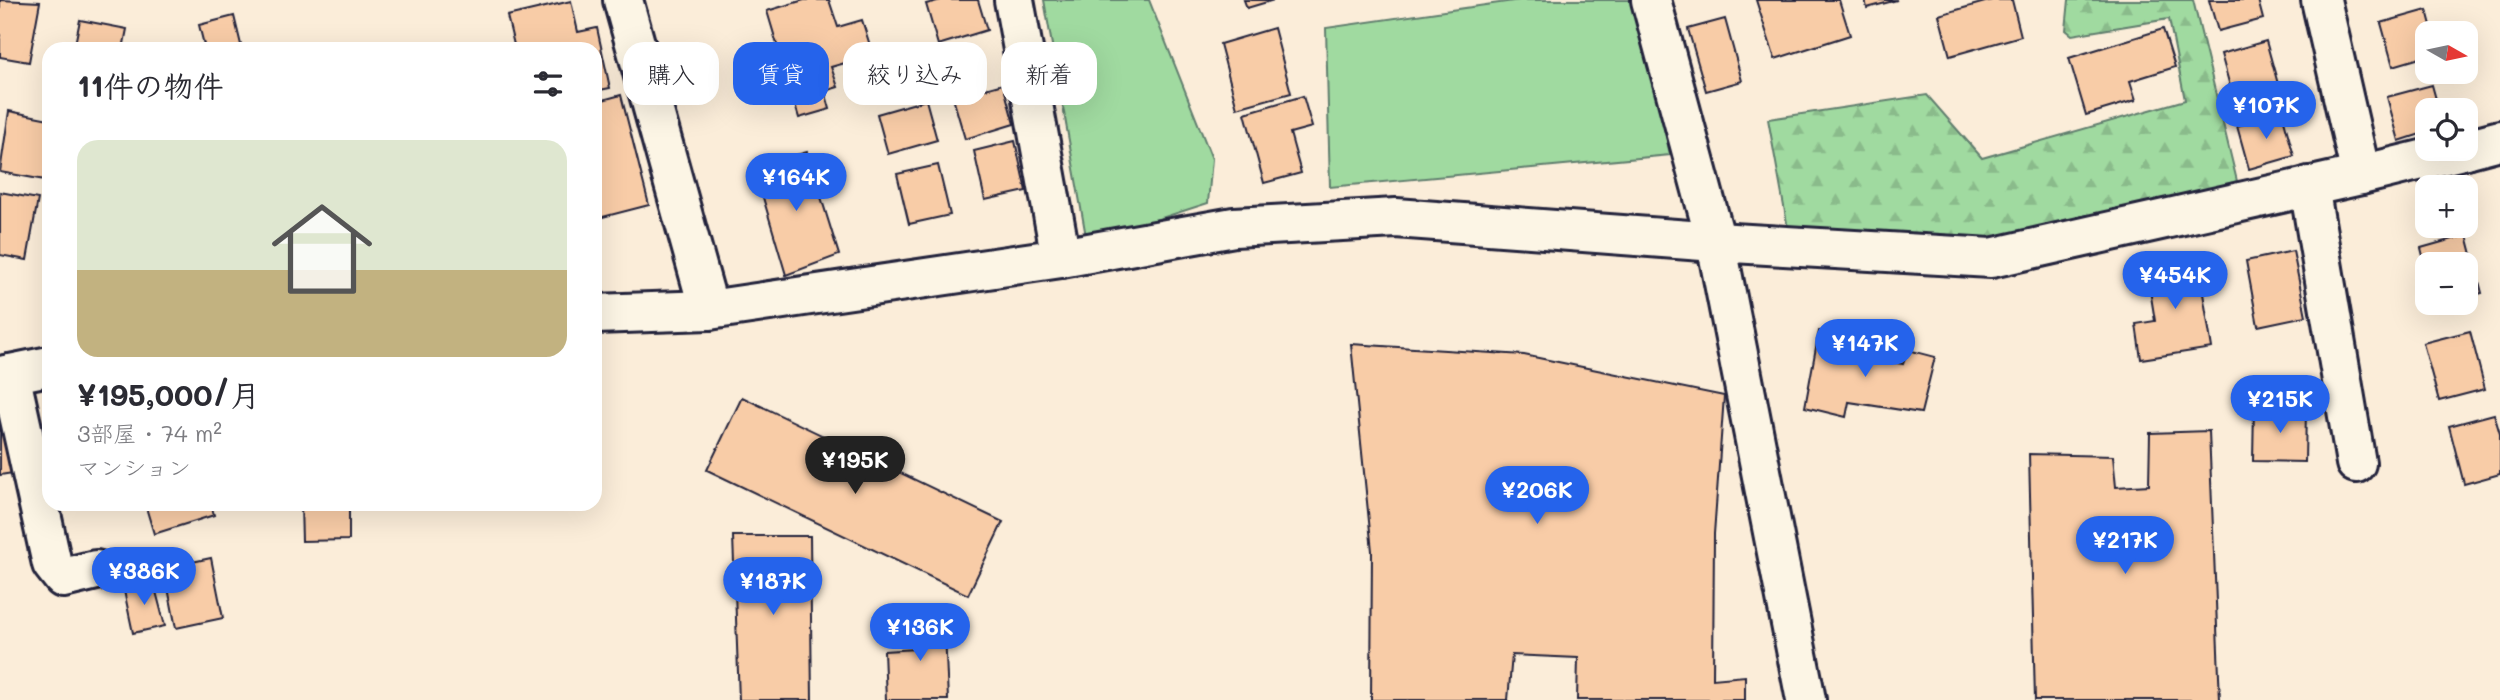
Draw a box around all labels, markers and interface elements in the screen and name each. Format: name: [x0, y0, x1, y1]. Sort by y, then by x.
north arrow: [2415, 21, 2478, 84]
map controls: [2415, 21, 2478, 315]
chip: 購入: [623, 42, 719, 105]
chip: 賃貸: [733, 42, 829, 105]
chip: 絞り込み: [843, 42, 987, 105]
chip: 新着: [1001, 42, 1097, 105]
text: 11件の物件: [77, 65, 224, 105]
icon: filters: [529, 65, 567, 103]
pin: ¥107K: [2217, 82, 2315, 141]
text: ¥107K: [2232, 89, 2300, 119]
button: locate: [2415, 98, 2478, 161]
pin: ¥164K: [747, 154, 845, 213]
text: ¥164K: [762, 161, 830, 191]
button: +: [2415, 175, 2478, 238]
icon: home: [259, 186, 385, 312]
pin: ¥454K: [2126, 252, 2224, 311]
button: −: [2415, 252, 2478, 315]
text: ¥454K: [2139, 259, 2211, 289]
pin: ¥147K: [1816, 320, 1914, 379]
text: ¥147K: [1831, 327, 1899, 357]
text: ¥195,000/月: [77, 374, 260, 414]
pin: ¥215K: [2231, 376, 2329, 435]
text: ¥215K: [2247, 383, 2313, 413]
text: 3部屋 · 74 m²: [77, 418, 222, 448]
pin: ¥195K: [806, 436, 904, 496]
text: ¥195K: [821, 444, 889, 474]
text: マンション: [77, 452, 191, 482]
pin: ¥206K: [1488, 466, 1586, 526]
text: ¥206K: [1501, 474, 1573, 504]
pin: ¥217K: [2076, 516, 2174, 576]
text: ¥217K: [2092, 524, 2158, 554]
pin: ¥386K: [95, 548, 193, 607]
text: ¥386K: [108, 555, 180, 585]
pin: ¥187K: [724, 558, 822, 617]
text: ¥187K: [739, 565, 807, 595]
pin: ¥136K: [871, 604, 969, 663]
text: ¥136K: [886, 611, 954, 641]

